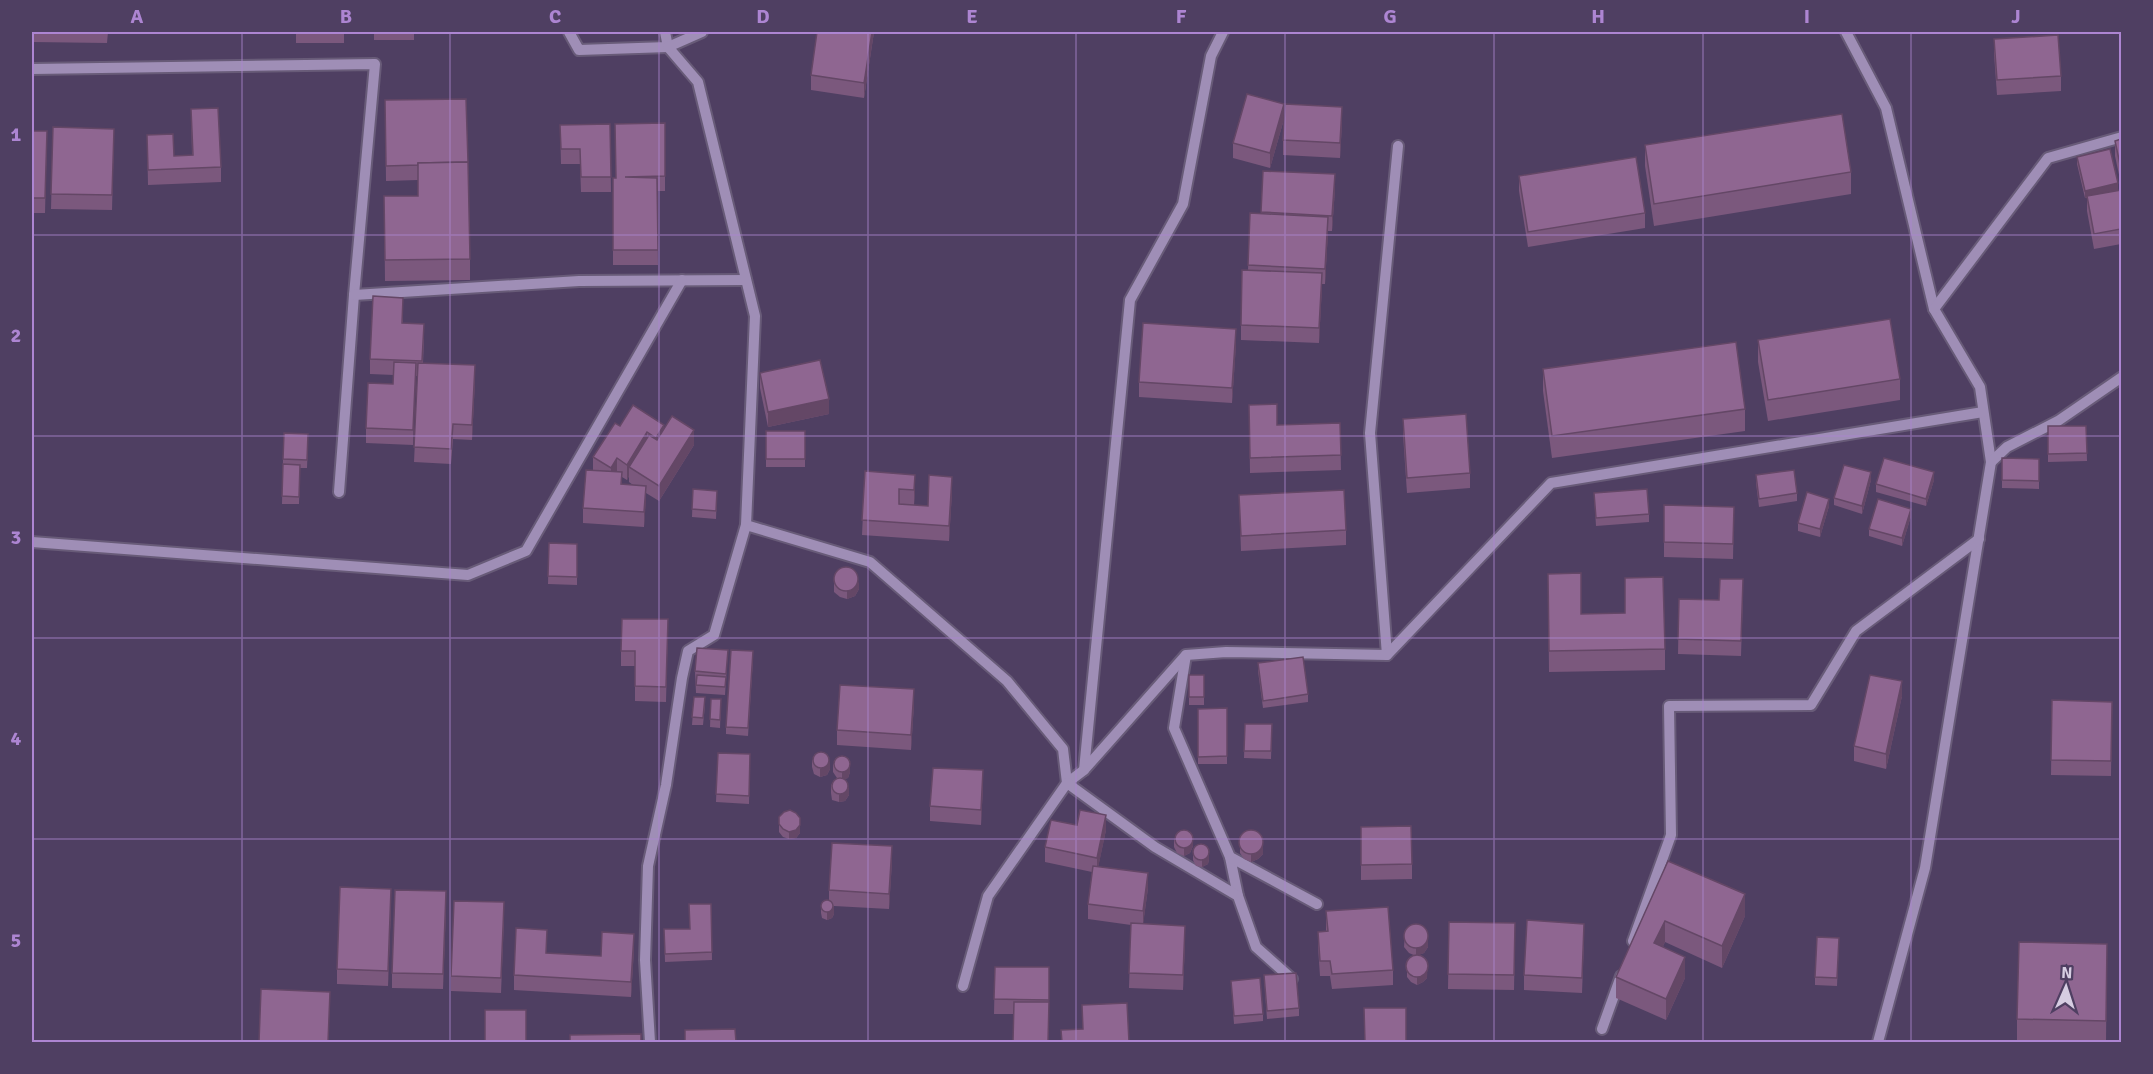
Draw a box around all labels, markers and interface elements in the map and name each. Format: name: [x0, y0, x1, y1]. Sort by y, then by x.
text: A: [131, 4, 144, 29]
text: B: [340, 4, 352, 29]
text: C: [549, 4, 561, 29]
text: D: [756, 4, 770, 29]
text: E: [966, 4, 978, 29]
text: F: [1176, 4, 1187, 29]
text: G: [1383, 4, 1397, 29]
text: H: [1591, 4, 1605, 29]
text: I: [1804, 4, 1810, 29]
text: J: [2011, 4, 2021, 29]
text: 1: [11, 122, 22, 147]
text: 2: [11, 323, 21, 348]
text: 3: [11, 525, 21, 550]
text: 4: [11, 726, 22, 751]
text: 5: [11, 928, 21, 953]
north arrow: [2036, 957, 2096, 1017]
text: N: [2061, 963, 2073, 983]

